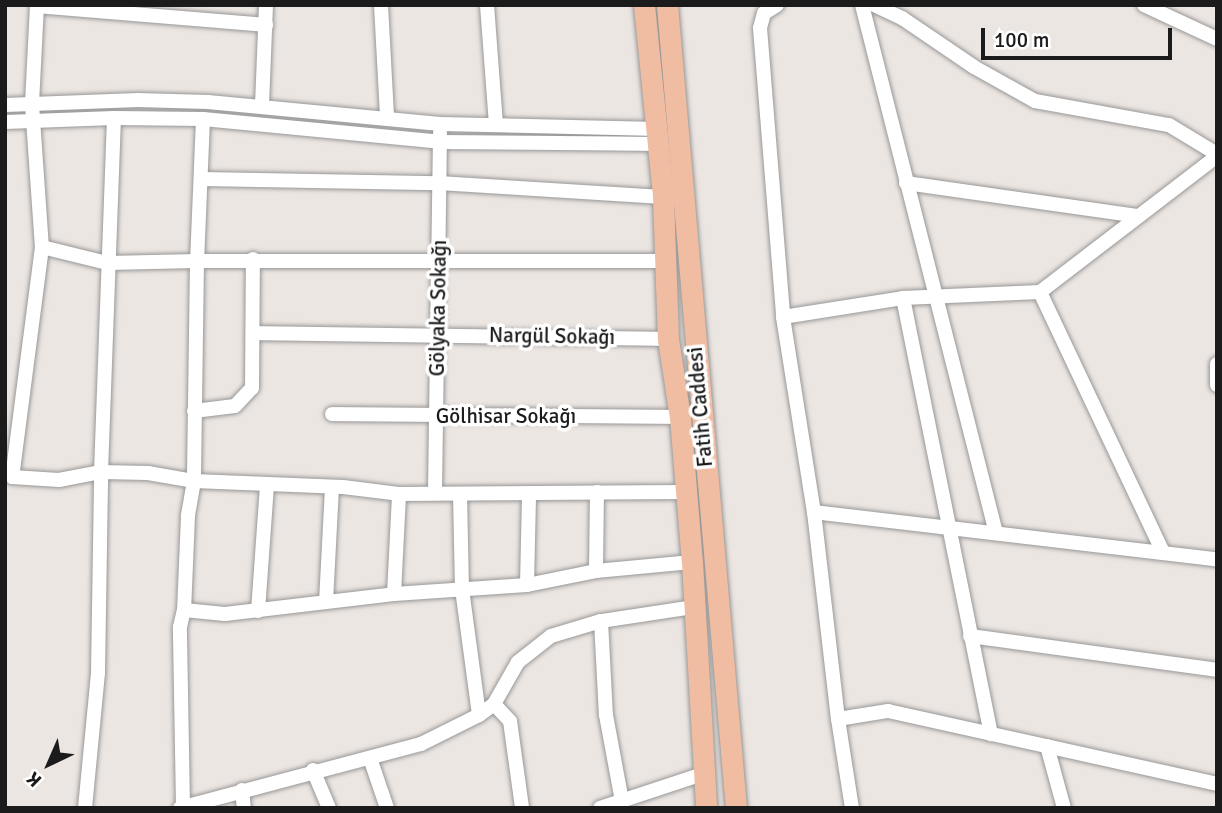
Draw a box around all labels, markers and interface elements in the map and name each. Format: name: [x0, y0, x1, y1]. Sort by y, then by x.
scale bar: [984, 14, 1175, 58]
text: 100 m: [994, 27, 1049, 53]
street label: Gölyaka Sokağı: [424, 239, 452, 377]
street label: Nargül Sokağı: [489, 322, 615, 350]
street label: Fatih Caddesi: [682, 346, 718, 468]
street label: Gölhisar Sokağı: [436, 403, 576, 429]
north arrow: [14, 729, 84, 799]
text: K: [22, 766, 47, 792]

